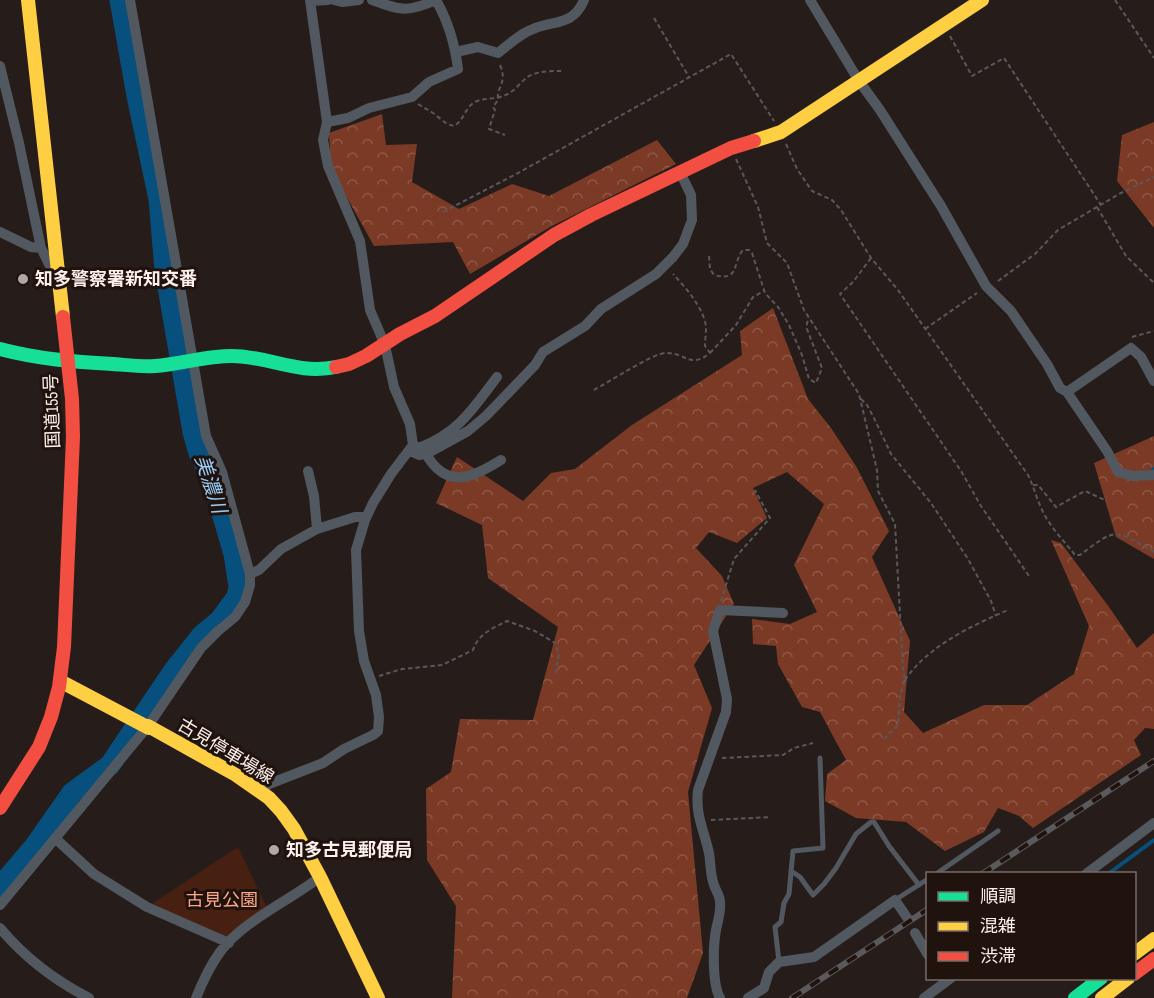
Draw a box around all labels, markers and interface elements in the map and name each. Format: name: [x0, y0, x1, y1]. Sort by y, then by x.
place label: 知多警察署新知交番: [35, 269, 197, 290]
marker: 知多警察署新知交番: [16, 272, 30, 286]
street label: 国道155号: [41, 373, 64, 449]
water label: 美濃川: [189, 452, 231, 518]
street label: 古見停車場線: [174, 715, 277, 788]
place label: 知多古見郵便局: [286, 840, 412, 861]
marker: 知多古見郵便局: [267, 843, 281, 857]
legend: [926, 872, 1136, 980]
text: 順調: [980, 886, 1016, 907]
park label: 古見公園: [186, 890, 258, 911]
text: 混雑: [980, 916, 1016, 937]
text: 渋滞: [980, 946, 1016, 967]

